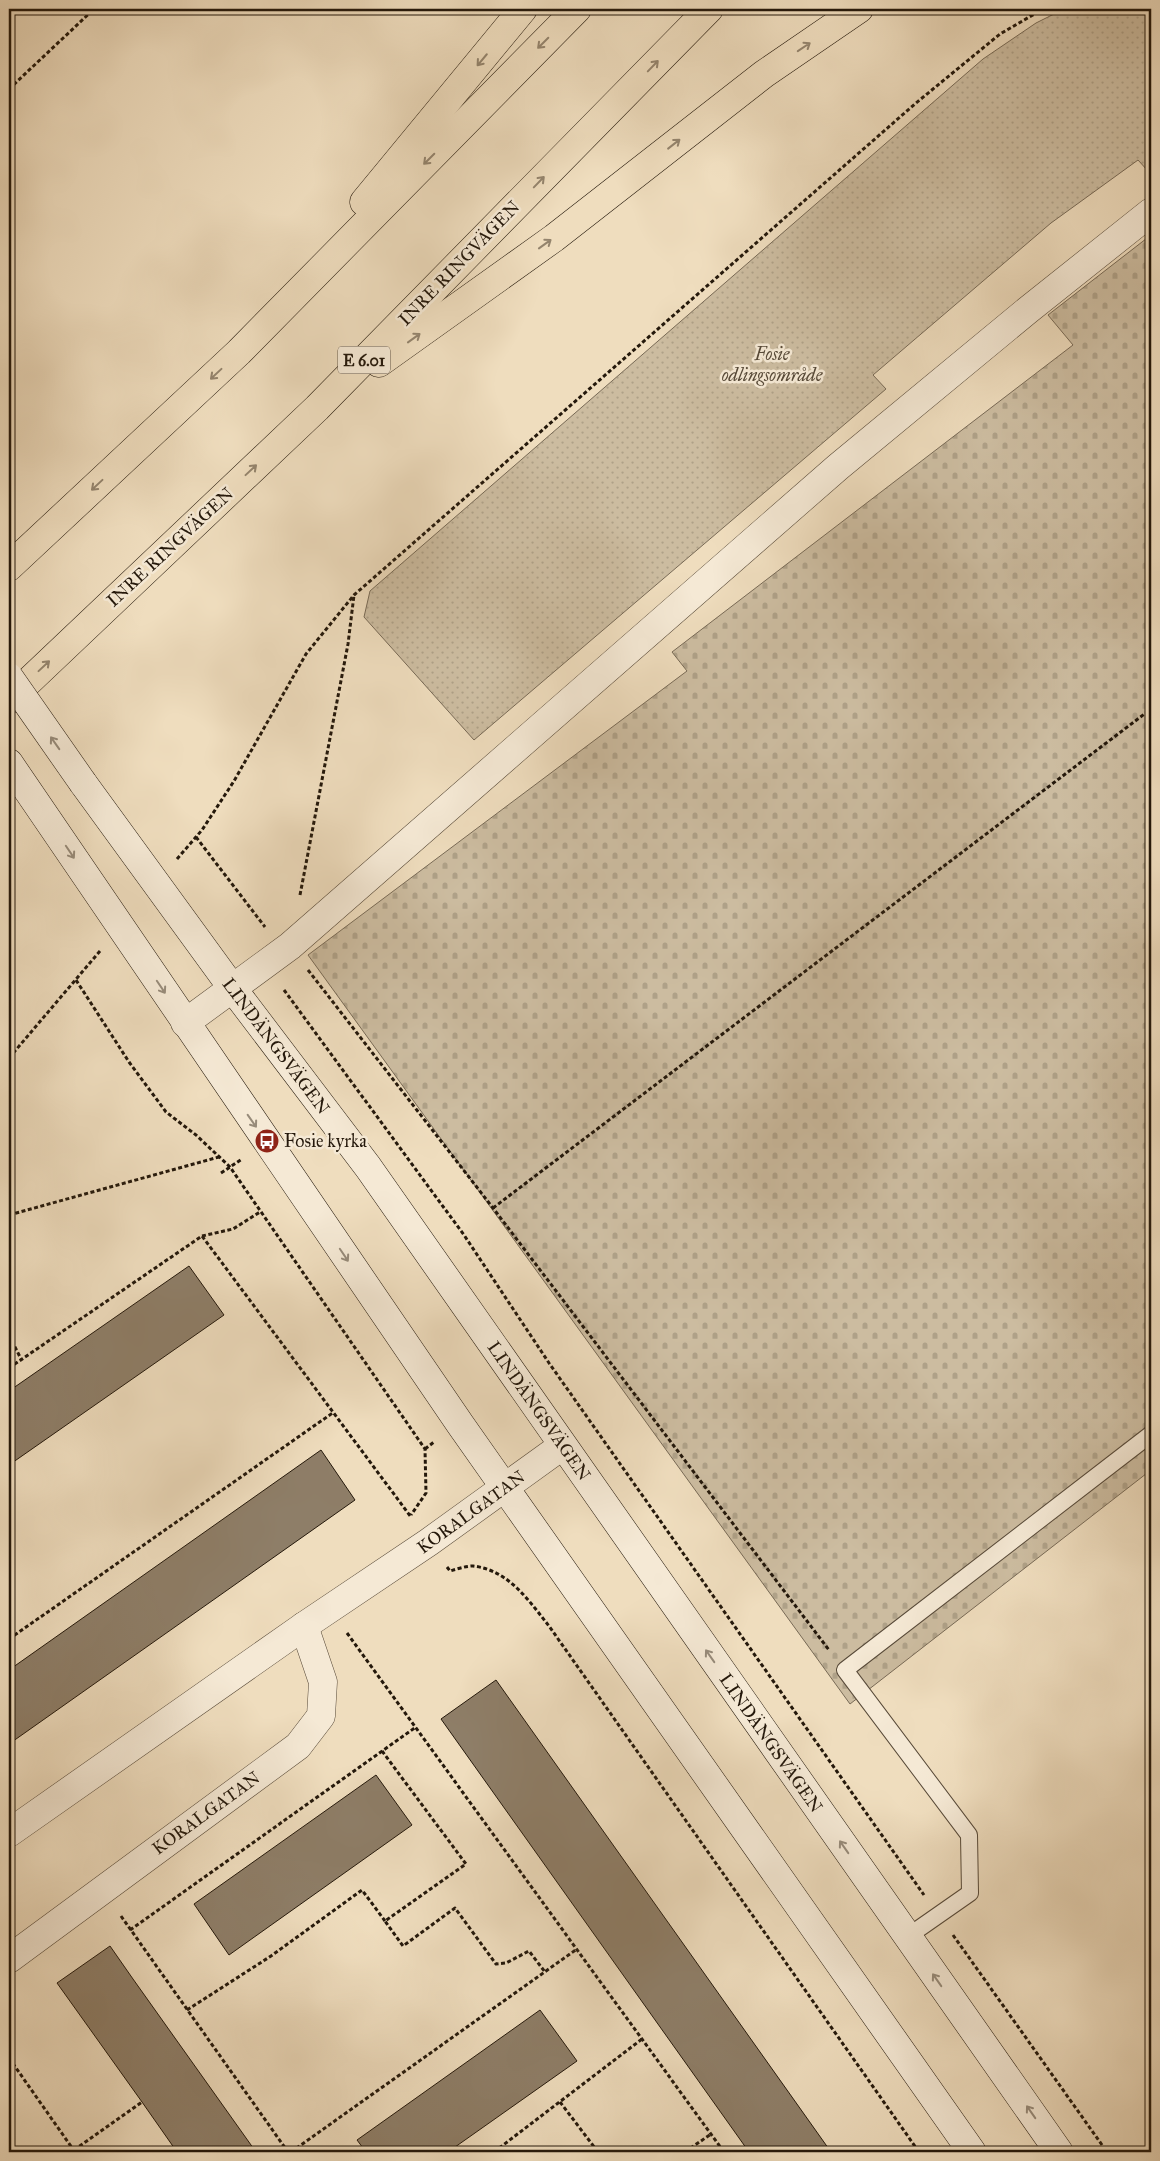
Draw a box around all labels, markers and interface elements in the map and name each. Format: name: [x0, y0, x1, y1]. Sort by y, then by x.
one-way arrow: [537, 37, 549, 49]
one-way arrow: [797, 42, 811, 52]
one-way arrow: [476, 54, 487, 67]
one-way arrow: [647, 60, 659, 72]
one-way arrow: [667, 139, 681, 149]
one-way arrow: [423, 153, 435, 166]
one-way arrow: [533, 176, 545, 188]
street label: INRE RINGVÄGEN: [394, 196, 524, 330]
one-way arrow: [538, 238, 552, 249]
one-way arrow: [406, 333, 420, 344]
park label: Fosie odlingsområde: [722, 343, 824, 386]
road number: E 6.01: [338, 346, 390, 374]
one-way arrow: [209, 368, 222, 380]
one-way arrow: [245, 464, 257, 476]
one-way arrow: [90, 479, 103, 491]
street label: INRE RINGVÄGEN: [102, 483, 238, 611]
one-way arrow: [38, 660, 50, 672]
one-way arrow: [50, 736, 60, 750]
one-way arrow: [65, 844, 75, 858]
street label: LINDÄNGSVÄGEN: [217, 973, 335, 1119]
one-way arrow: [156, 979, 166, 993]
one-way arrow: [247, 1114, 257, 1128]
bus stop icon: Fosie kyrka: [254, 1128, 280, 1154]
place label: Fosie kyrka: [284, 1130, 367, 1152]
one-way arrow: [339, 1248, 349, 1262]
street label: LINDÄNGSVÄGEN: [483, 1337, 595, 1485]
street label: KORALGATAN: [413, 1465, 529, 1559]
one-way arrow: [705, 1650, 715, 1664]
street label: LINDÄNGSVÄGEN: [715, 1669, 827, 1817]
street label: KORALGATAN: [148, 1766, 264, 1860]
one-way arrow: [839, 1840, 849, 1854]
one-way arrow: [932, 1973, 942, 1987]
one-way arrow: [1026, 2106, 1036, 2120]

